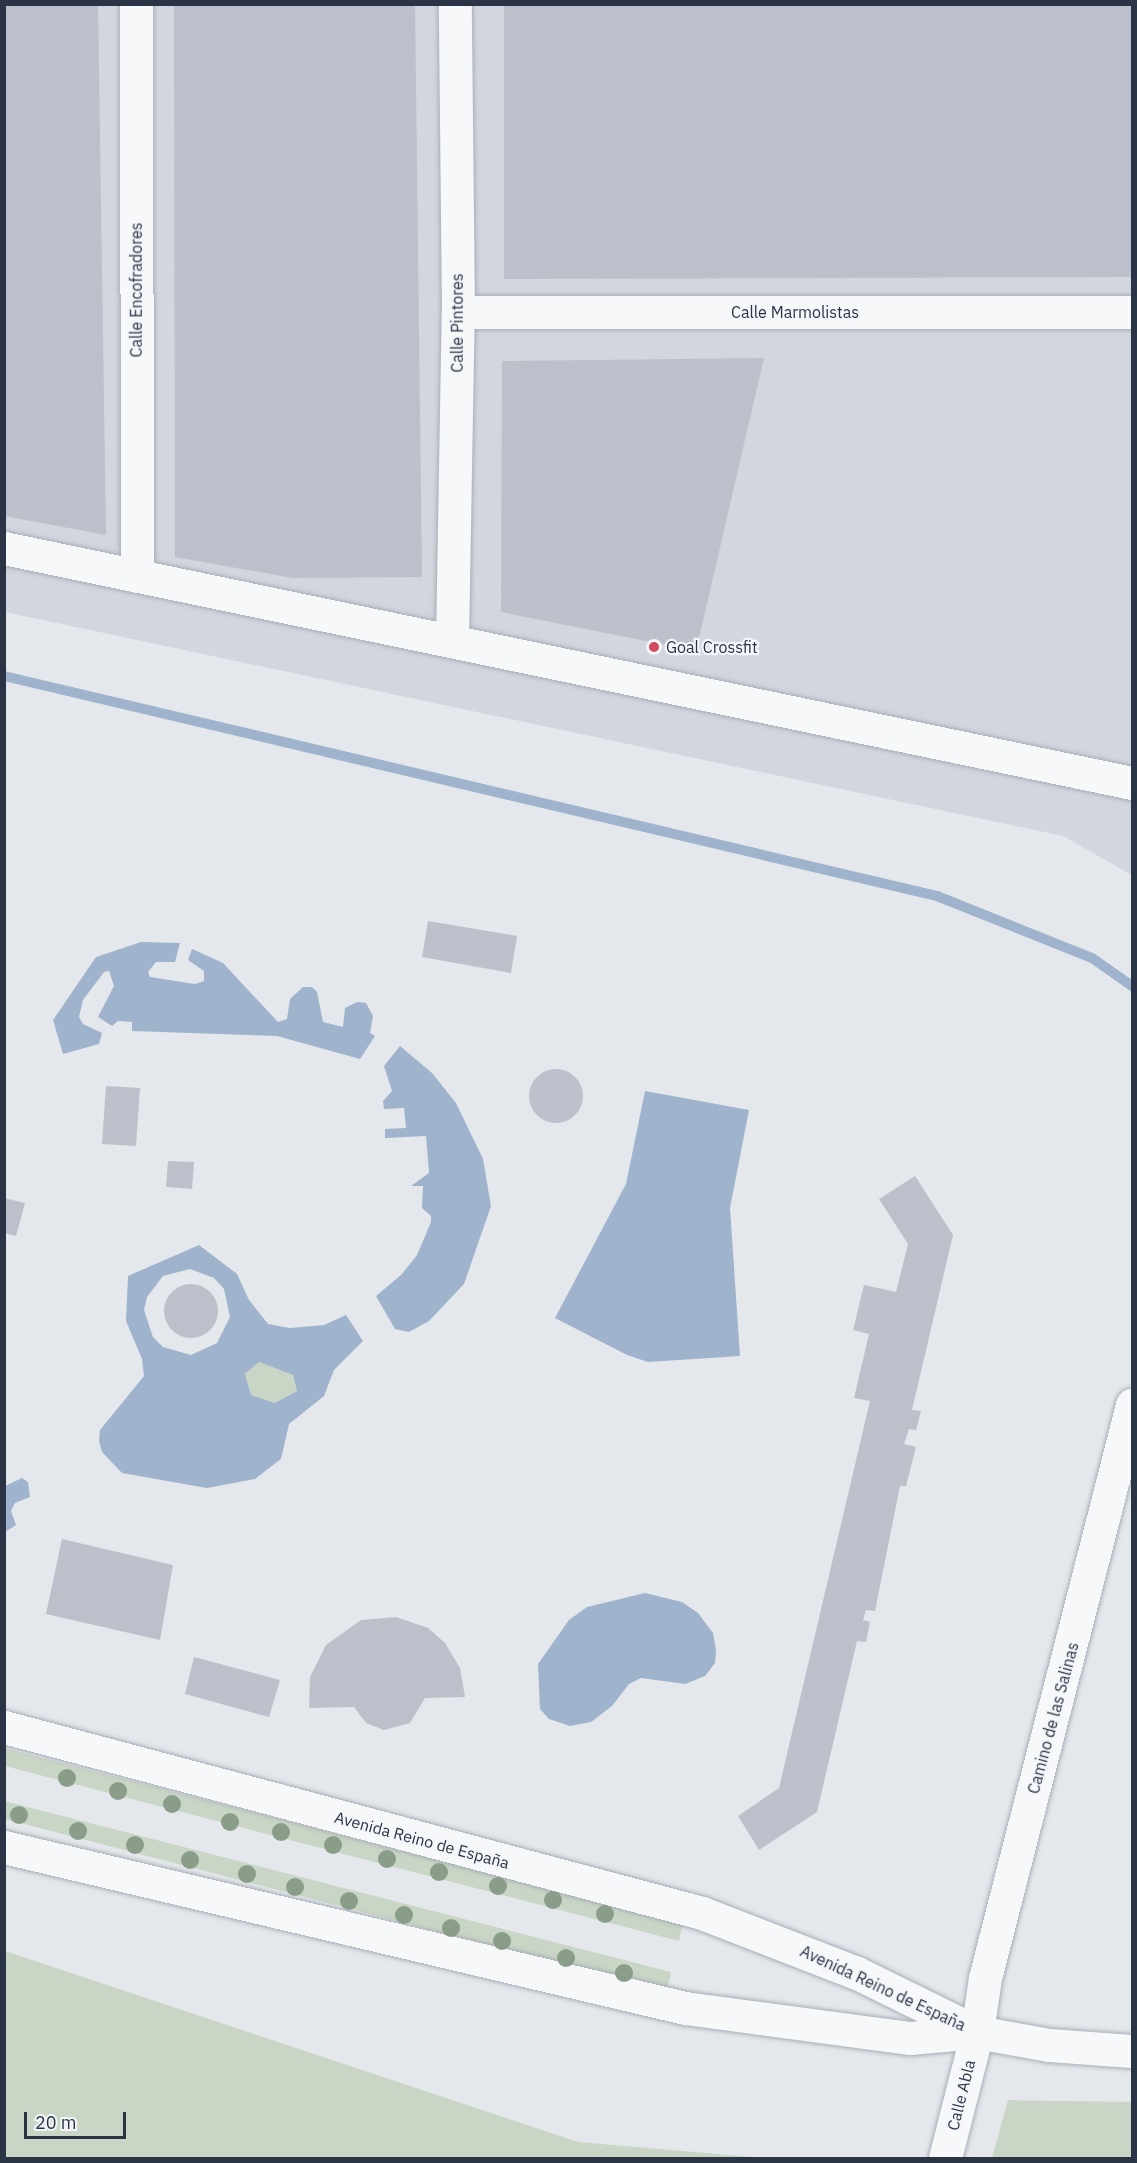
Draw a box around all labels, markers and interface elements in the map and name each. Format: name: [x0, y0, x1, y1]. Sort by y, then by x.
street label: Calle Encofradores: [126, 222, 146, 358]
street label: Calle Pintores: [447, 273, 467, 373]
street label: Calle Marmolistas: [731, 302, 859, 322]
place label: Goal Crossfit: [666, 637, 758, 657]
marker: Goal Crossfit: [647, 640, 661, 654]
street label: Camino de las Salinas: [1024, 1640, 1082, 1796]
street label: Avenida Reino de España: [332, 1807, 512, 1873]
street label: Avenida Reino de España: [797, 1941, 969, 2035]
street label: Calle Abla: [943, 2058, 979, 2132]
scale bar: [27, 2100, 129, 2138]
text: 20 m: [35, 2111, 77, 2134]

